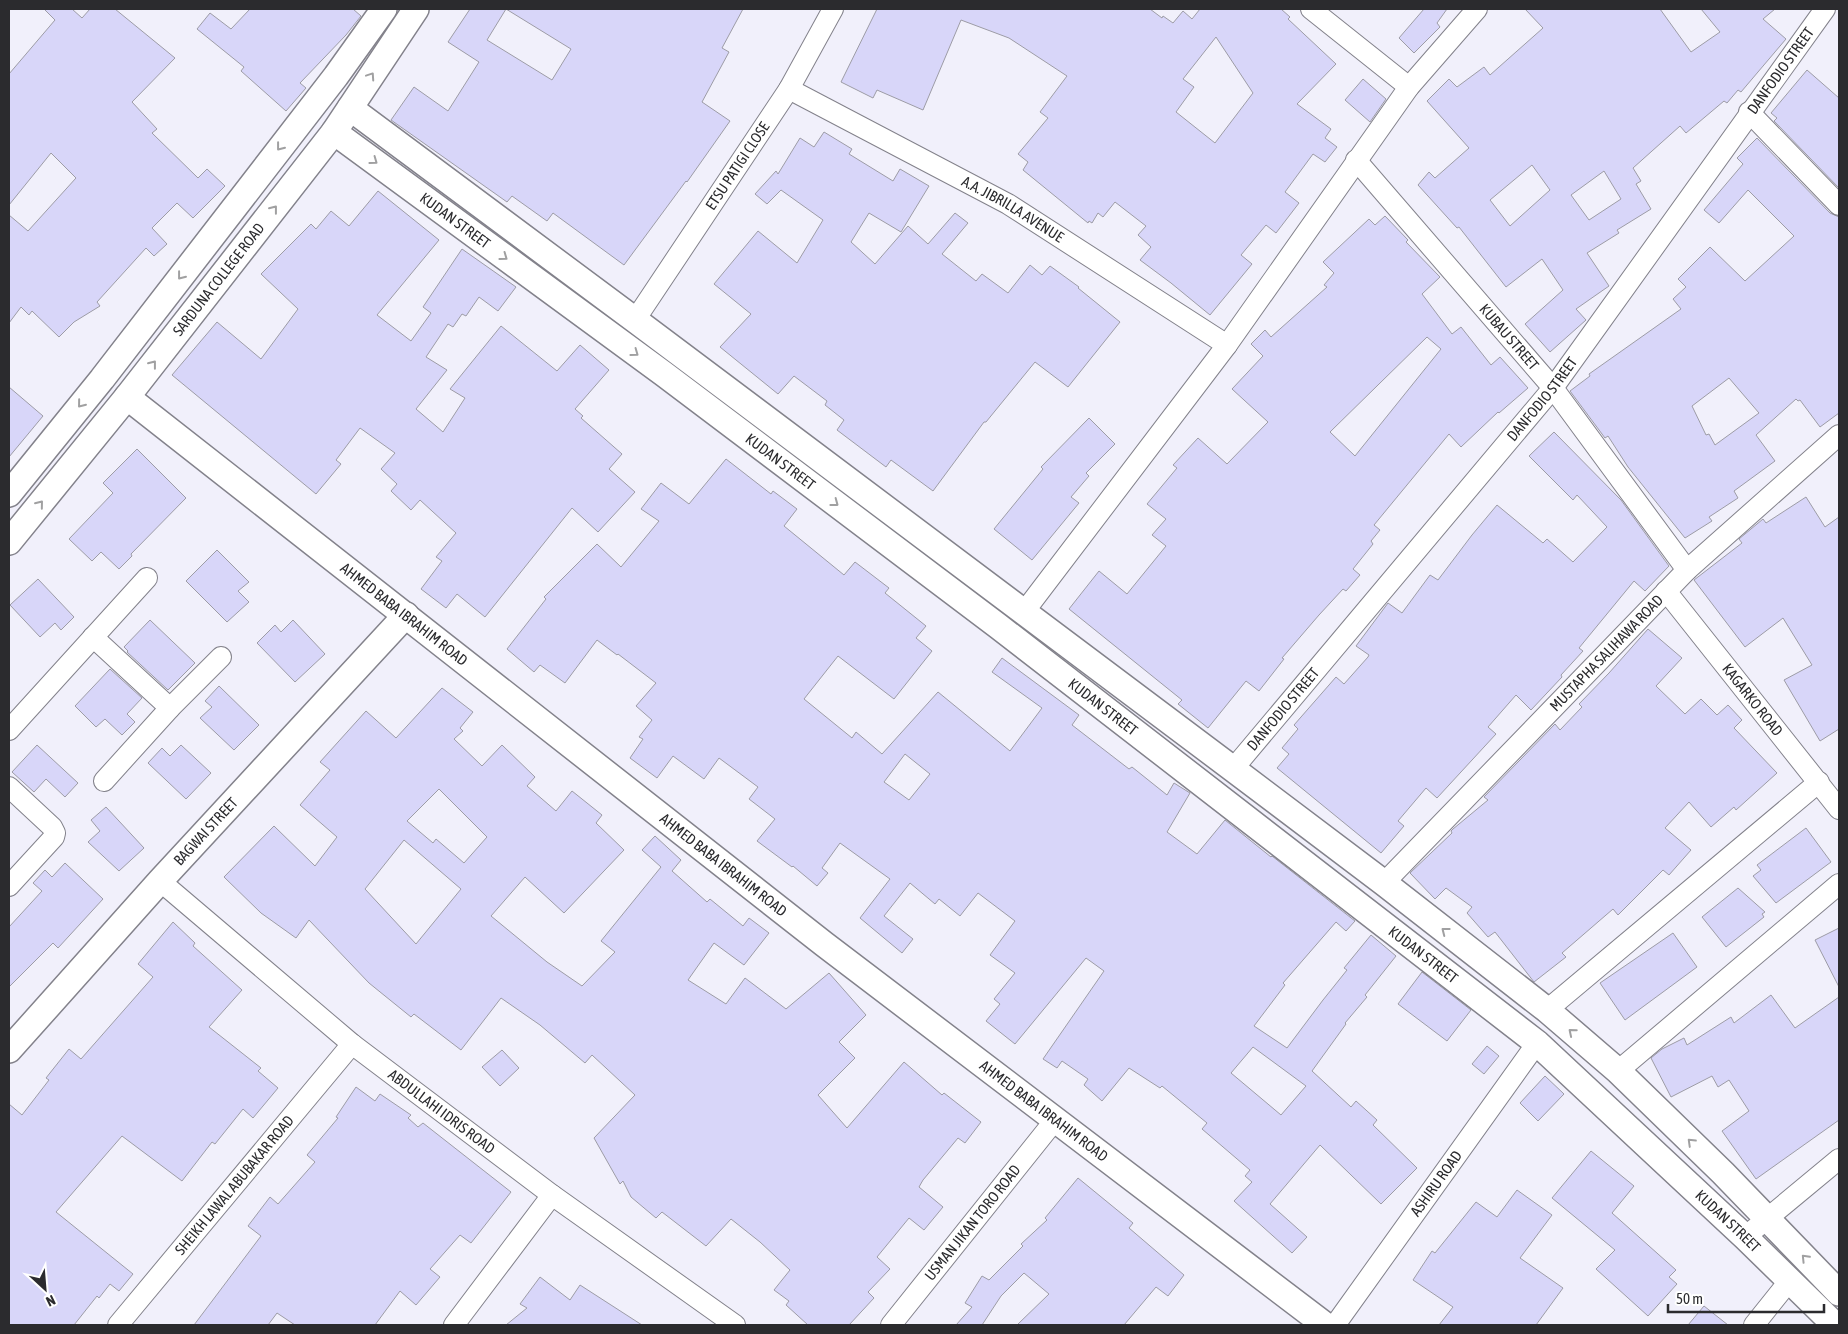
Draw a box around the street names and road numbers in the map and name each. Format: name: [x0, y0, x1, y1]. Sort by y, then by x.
street label: DANFODIO STREET: [1744, 24, 1817, 117]
street label: ETSU PATIGI CLOSE: [702, 118, 773, 213]
street label: A.A. JIBRILLA AVENUE: [959, 172, 1067, 246]
street label: KUDAN STREET: [417, 189, 494, 252]
street label: SARDUNA COLLEGE ROAD: [169, 220, 268, 339]
street label: KUBAU STREET: [1476, 300, 1543, 373]
street label: DANFODIO STREET: [1503, 354, 1580, 444]
street label: KUDAN STREET: [743, 430, 819, 493]
street label: AHMED BABA IBRAHIM ROAD: [337, 559, 471, 669]
street label: MUSTAPHA SALIHAWA ROAD: [1546, 591, 1666, 714]
street label: KAGARKO ROAD: [1719, 660, 1787, 739]
street label: DANFODIO STREET: [1243, 664, 1322, 754]
street label: KUDAN STREET: [1065, 675, 1141, 739]
street label: BAGWAI STREET: [170, 794, 241, 869]
street label: AHMED BABA IBRAHIM ROAD: [657, 810, 790, 920]
street label: KUDAN STREET: [1385, 922, 1462, 987]
street label: AHMED BABA IBRAHIM ROAD: [977, 1057, 1111, 1165]
street label: ABDULLAHI IDRIS ROAD: [385, 1065, 498, 1157]
street label: SHEIKH LAWAL ABUBAKAR ROAD: [171, 1112, 297, 1258]
street label: ASHIRU ROAD: [1407, 1147, 1465, 1219]
street label: USMAN JIKAN TORO ROAD: [921, 1161, 1024, 1284]
street label: KUDAN STREET: [1692, 1186, 1764, 1255]

